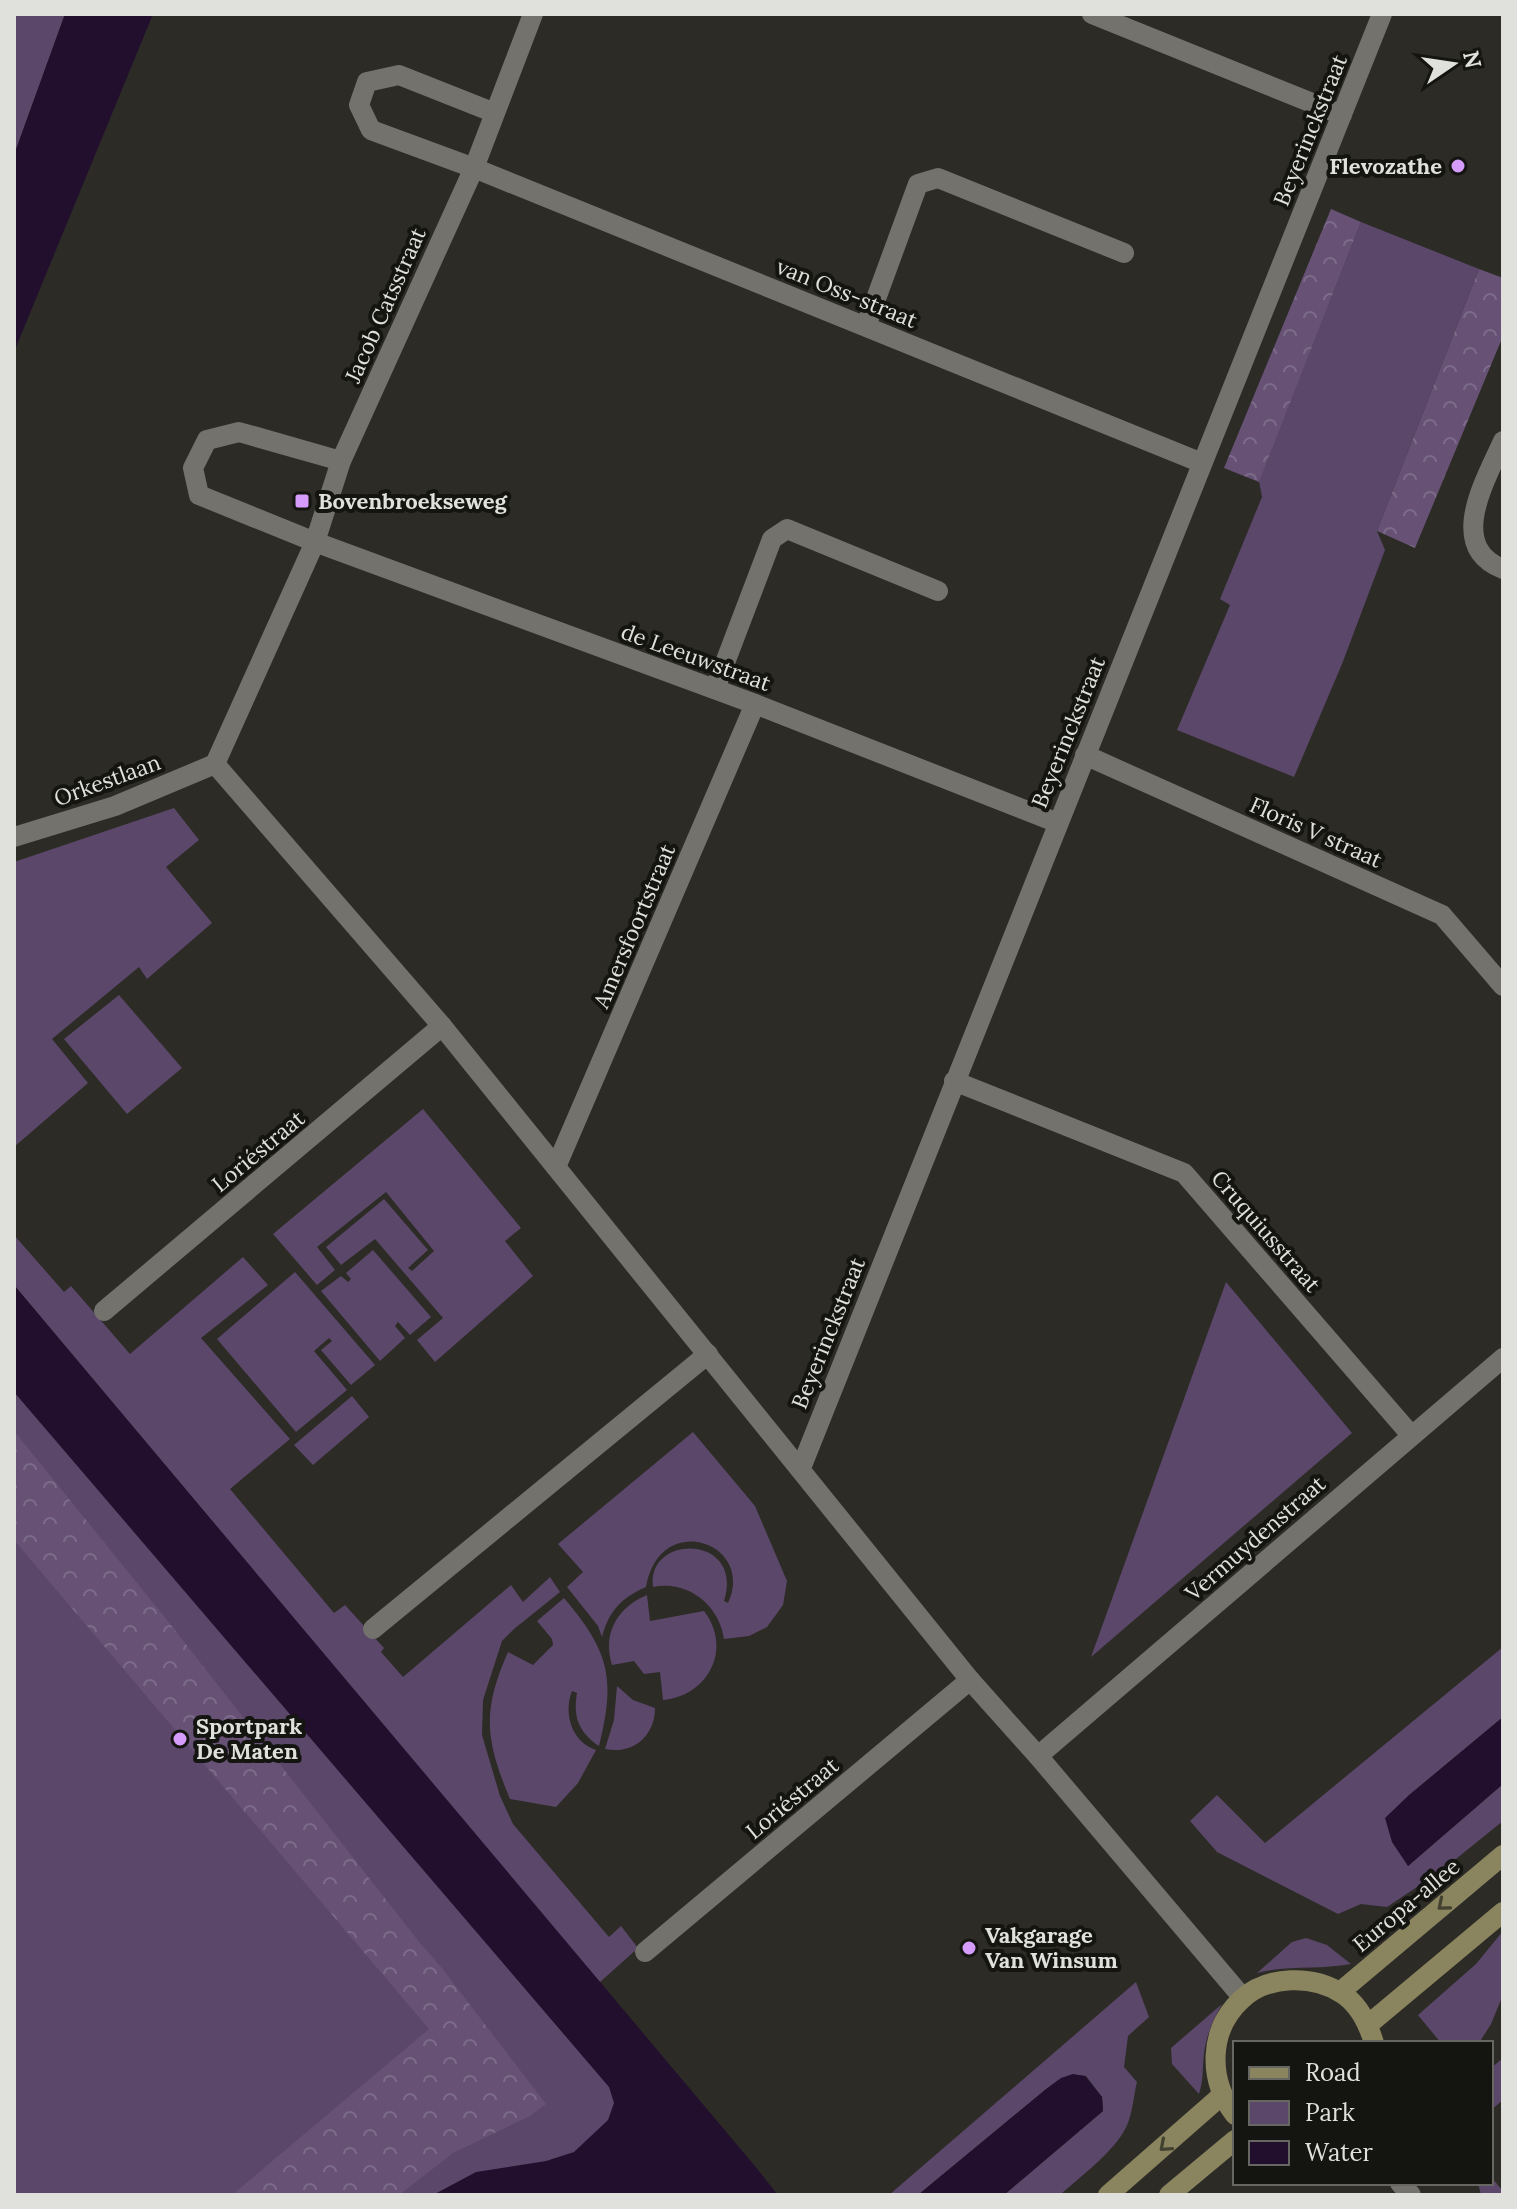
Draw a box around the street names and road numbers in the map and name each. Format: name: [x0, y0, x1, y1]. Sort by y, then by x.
street label: Beyerinckstraat: [1267, 50, 1353, 210]
street label: Jacob Catsstraat: [338, 223, 432, 388]
street label: van Oss-straat: [773, 252, 922, 334]
street label: de Leeuwstraat: [617, 617, 775, 697]
street label: Beyerinckstraat: [1025, 652, 1111, 812]
street label: Orkestlaan: [50, 748, 164, 812]
street label: Floris V straat: [1245, 790, 1387, 874]
street label: Amersfoortstraat: [586, 839, 681, 1013]
street label: Loriéstraat: [206, 1104, 310, 1198]
street label: Cruquiusstraat: [1205, 1164, 1327, 1298]
street label: Beyerinckstraat: [785, 1253, 871, 1413]
street label: Vermuydenstraat: [1178, 1469, 1331, 1607]
street label: Loriéstraat: [740, 1751, 844, 1845]
street label: Europa-allee: [1347, 1852, 1465, 1958]

